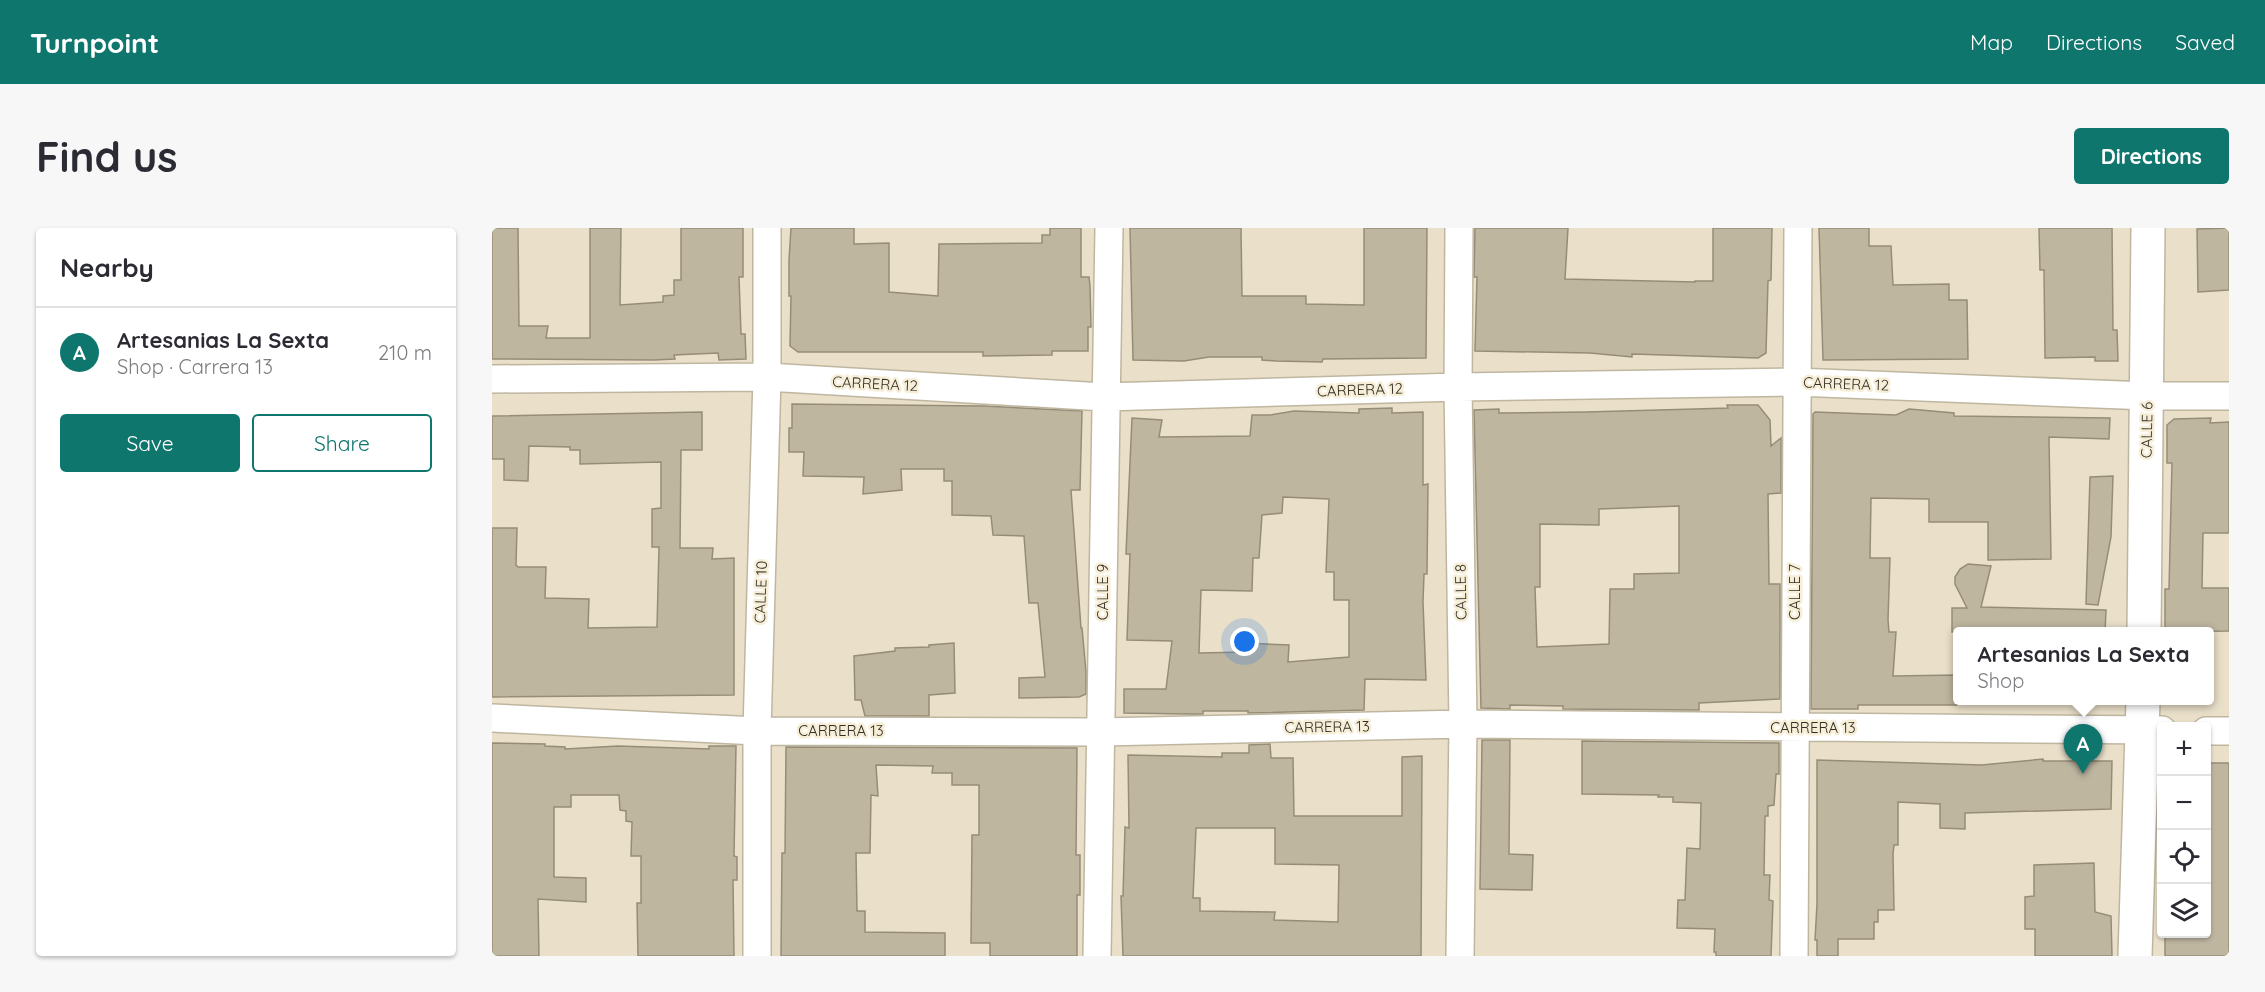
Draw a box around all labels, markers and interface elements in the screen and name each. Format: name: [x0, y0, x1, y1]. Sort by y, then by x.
text: Turnpoint: [30, 25, 159, 60]
text: Map: [1970, 29, 2013, 55]
text: Directions: [2046, 29, 2142, 55]
text: Saved: [2175, 29, 2235, 55]
button: Directions: [2074, 128, 2229, 184]
text: Find us: [36, 130, 178, 183]
text: Nearby: [60, 251, 154, 284]
text: Artesanias La Sexta: [117, 326, 329, 354]
text: A: [73, 340, 86, 365]
text: 210 m: [378, 340, 432, 365]
text: Shop · Carrera 13: [117, 354, 273, 379]
street label: CARRERA 12: [832, 372, 918, 395]
street label: CARRERA 12: [1803, 373, 1889, 394]
street label: CARRERA 12: [1317, 379, 1403, 400]
street label: CALLE 6: [2137, 402, 2156, 458]
button: Save: [60, 414, 240, 472]
button: Share: [252, 414, 432, 472]
street label: CALLE 10: [750, 560, 771, 624]
street label: CALLE 9: [1093, 564, 1112, 620]
street label: CALLE 8: [1451, 564, 1470, 620]
street label: CALLE 7: [1785, 564, 1804, 620]
your location: [1230, 627, 1259, 656]
popup: [1953, 627, 2214, 705]
text: Artesanias La Sexta: [1977, 640, 2190, 668]
text: Shop: [1977, 668, 2024, 693]
street label: CARRERA 13: [1284, 716, 1370, 737]
street label: CARRERA 13: [1770, 718, 1856, 737]
street label: CARRERA 13: [798, 721, 884, 740]
map controls: [2157, 722, 2211, 938]
button: +: [2157, 722, 2211, 776]
pin: A: [2064, 724, 2102, 774]
button: −: [2157, 776, 2211, 830]
button: locate: [2157, 830, 2211, 884]
button: layers: [2157, 884, 2211, 938]

